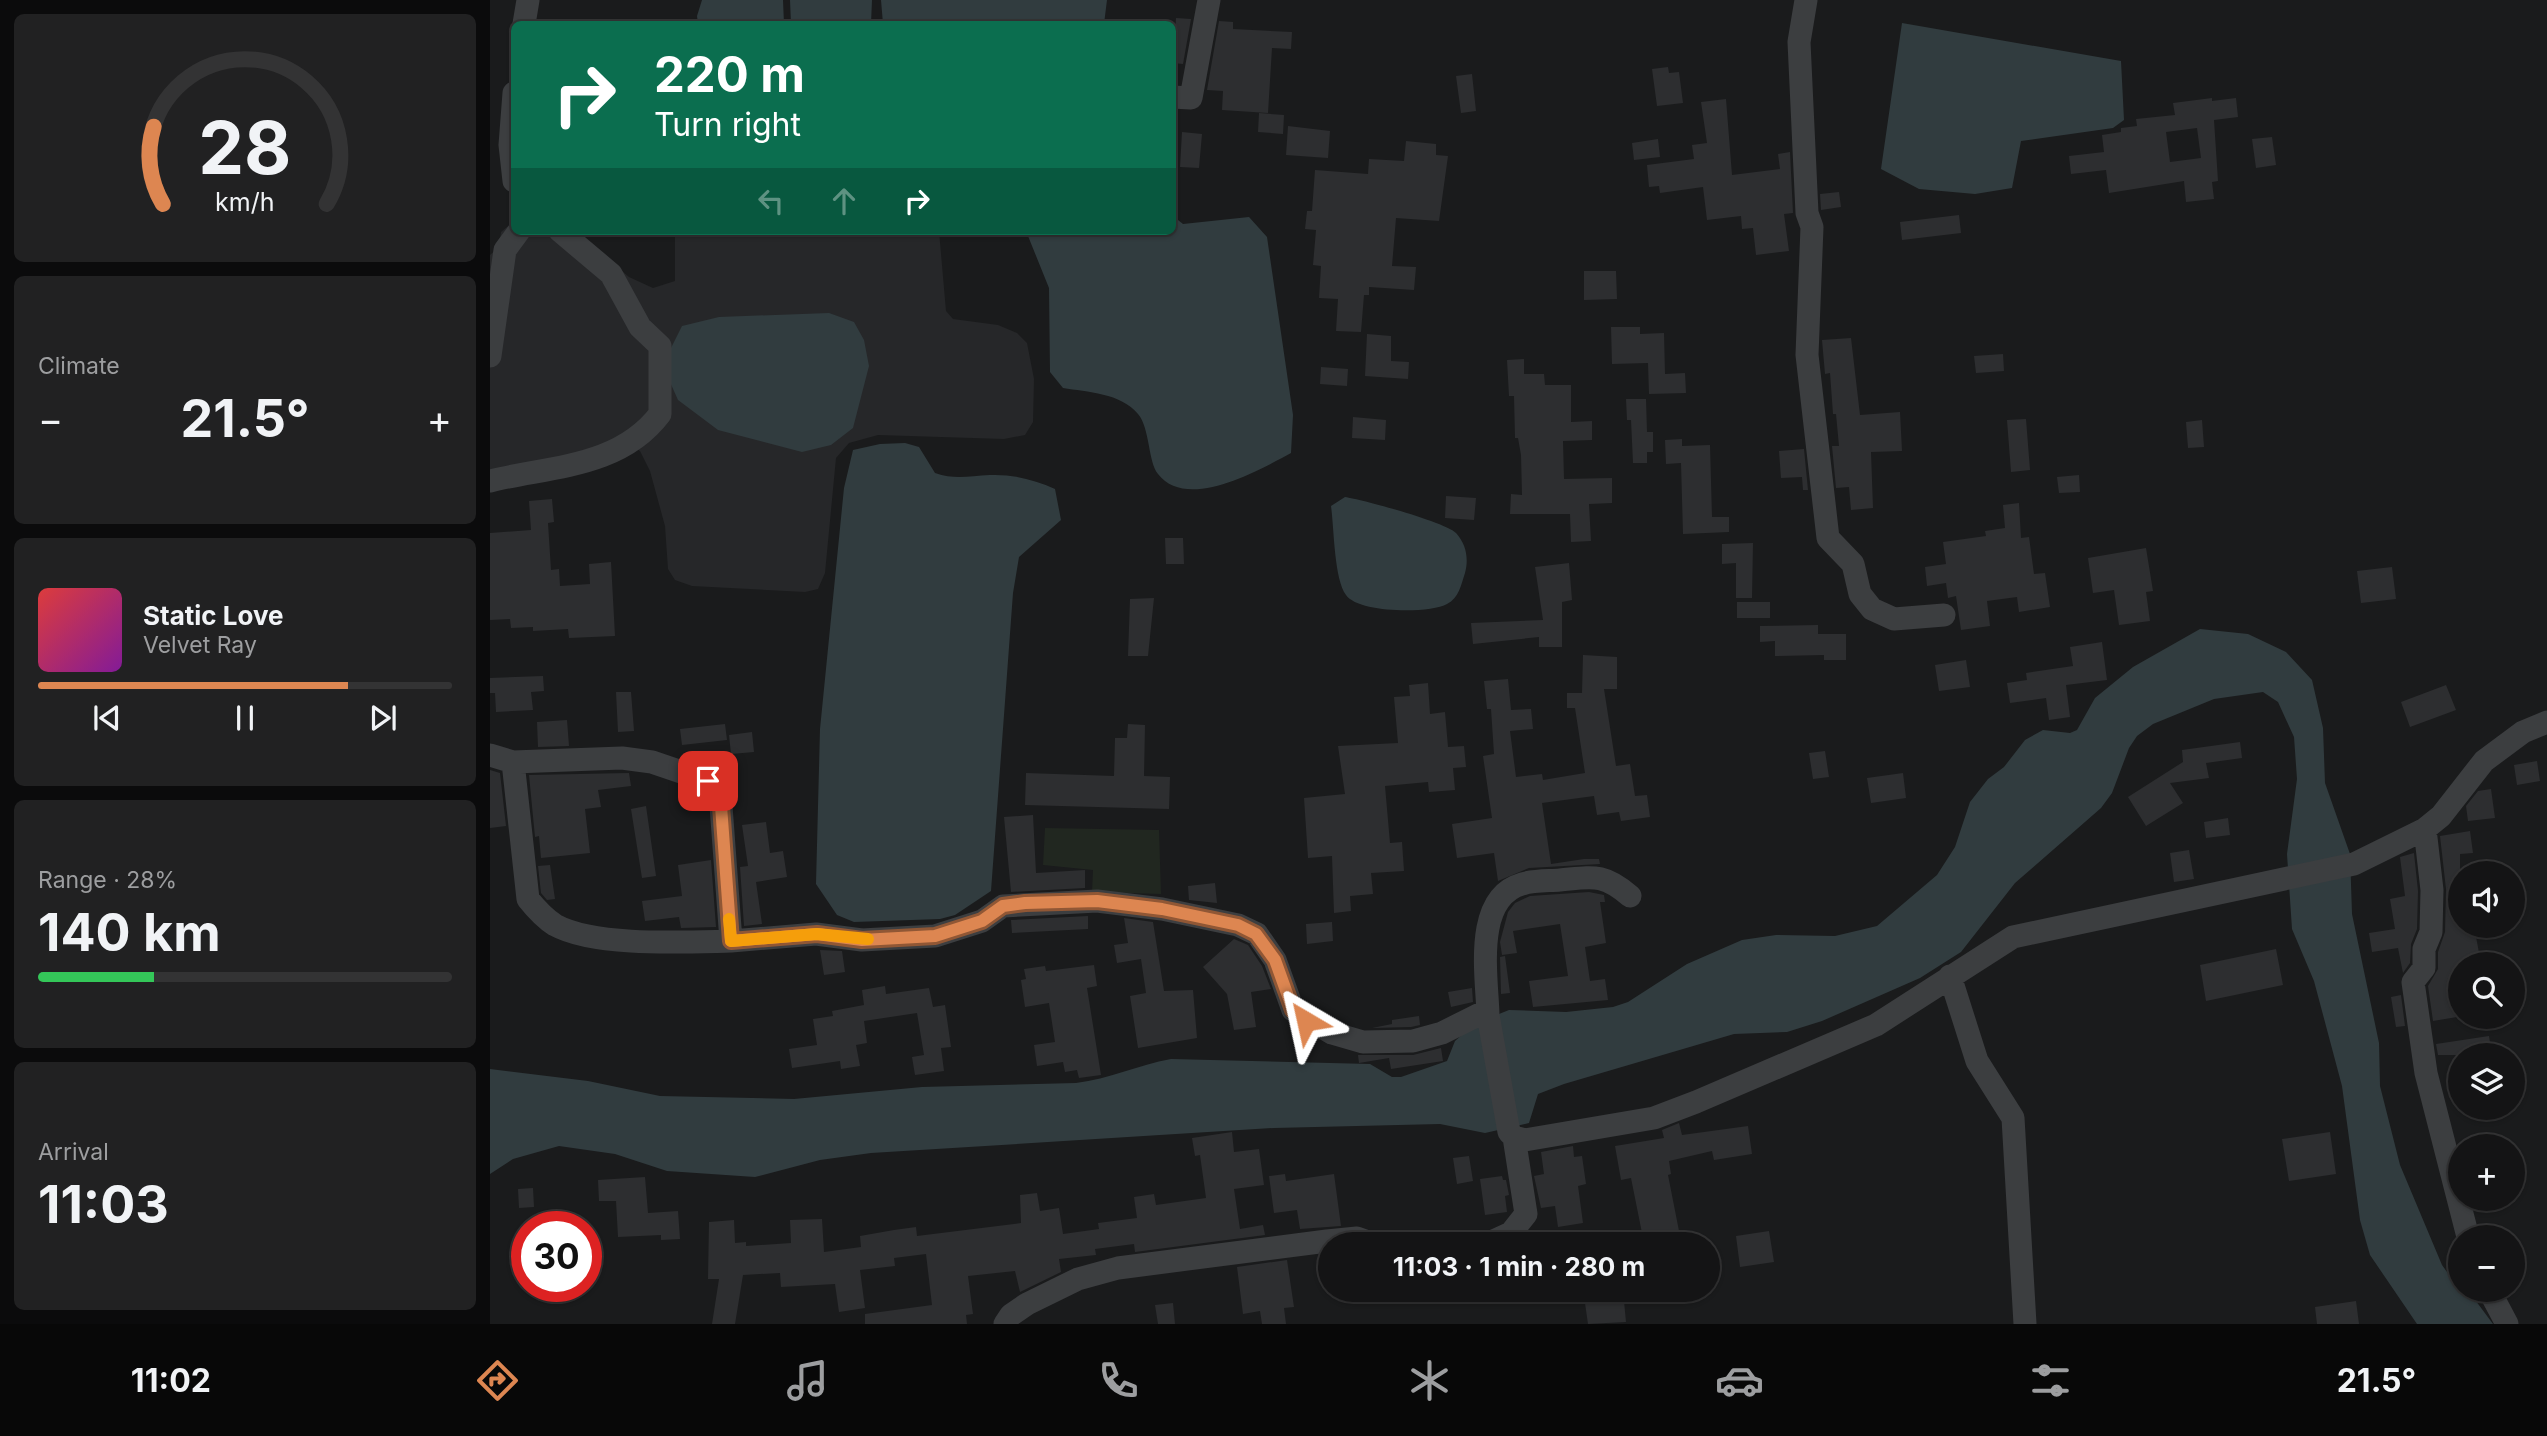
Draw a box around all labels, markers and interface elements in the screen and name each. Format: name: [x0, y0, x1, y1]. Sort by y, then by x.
text: 220 m: [654, 45, 805, 104]
icon: right: [539, 49, 630, 140]
text: 28: [198, 103, 292, 192]
text: Turn right: [654, 105, 801, 144]
icon: left: [752, 182, 790, 220]
icon: ahead: [825, 182, 863, 220]
icon: right: [898, 182, 936, 220]
text: km/h: [215, 187, 275, 217]
text: Climate: [38, 352, 120, 380]
text: 21.5°: [180, 387, 310, 450]
text: −: [38, 396, 63, 442]
text: +: [427, 396, 452, 442]
text: Static Love: [143, 600, 284, 631]
text: Velvet Ray: [143, 631, 257, 659]
icon: previous: [88, 699, 126, 737]
icon: pause: [226, 699, 264, 737]
icon: next: [364, 699, 402, 737]
pin: [678, 751, 738, 811]
icon: arrive: [689, 762, 727, 800]
map controls: [2448, 861, 2525, 1302]
button: sound: [2448, 861, 2525, 938]
text: Range · 28%: [38, 866, 177, 894]
text: 140 km: [38, 901, 221, 964]
button: search: [2448, 952, 2525, 1029]
position arrow: [1269, 984, 1343, 1058]
button: layers: [2448, 1043, 2525, 1120]
button: +: [2448, 1134, 2525, 1211]
text: Arrival: [38, 1138, 109, 1166]
text: 11:03: [38, 1173, 169, 1236]
speed limit sign: 30: [511, 1211, 602, 1302]
button: −: [2448, 1225, 2525, 1302]
text: 11:03 · 1 min · 280 m: [1393, 1251, 1645, 1282]
icon: directions: [473, 1356, 522, 1405]
icon: music: [783, 1356, 832, 1405]
icon: phone: [1094, 1356, 1143, 1405]
icon: climate: [1405, 1356, 1454, 1405]
icon: car: [1715, 1356, 1764, 1405]
icon: filters: [2026, 1356, 2075, 1405]
text: 11:02: [131, 1361, 211, 1400]
text: 21.5°: [2337, 1361, 2416, 1400]

